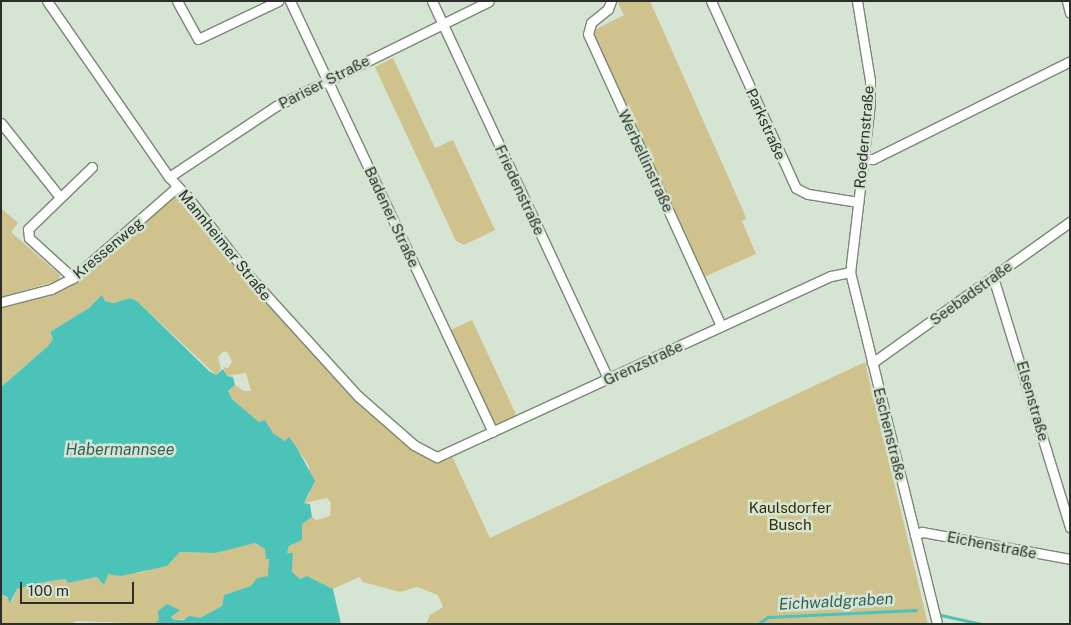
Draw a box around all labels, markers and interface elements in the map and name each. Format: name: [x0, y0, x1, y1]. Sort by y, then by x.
street label: Pariser Straße: [276, 51, 372, 113]
street label: Parkstraße: [742, 85, 790, 163]
street label: Roedernstraße: [851, 85, 877, 189]
street label: Werbellinstraße: [614, 107, 678, 215]
street label: Friedenstraße: [491, 142, 549, 238]
street label: Badener Straße: [361, 164, 423, 270]
street label: Mannheimer Straße: [175, 186, 275, 304]
street label: Kressenweg: [69, 214, 147, 282]
street label: Seebadstraße: [926, 257, 1016, 329]
street label: Grenzstraße: [600, 337, 686, 389]
street label: Elsenstraße: [1013, 359, 1053, 443]
street label: Eschenstraße: [870, 386, 910, 482]
water label: Habermannsee: [66, 440, 174, 460]
park label: Kaulsdorfer Busch: [749, 498, 831, 533]
street label: Eichenstraße: [946, 527, 1038, 563]
scale bar: [22, 572, 136, 604]
text: 100 m: [28, 582, 69, 599]
water label: Eichwaldgraben: [778, 589, 894, 615]

